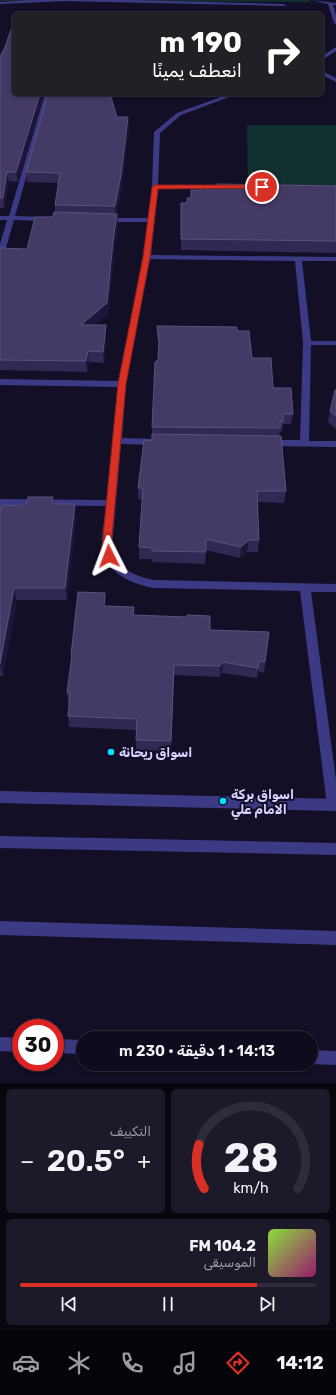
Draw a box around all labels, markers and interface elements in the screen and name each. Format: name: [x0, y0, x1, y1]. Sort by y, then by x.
text: 190 m: [159, 26, 242, 59]
icon: right: [256, 28, 308, 80]
text: انعطف يمينًا: [152, 60, 242, 82]
pin: [245, 170, 279, 204]
icon: arrive: [251, 176, 273, 198]
position arrow: [88, 535, 130, 577]
place label: اسواق ريحانة: [119, 745, 192, 761]
marker: اسواق ريحانة: [106, 747, 116, 757]
place label: اسواق بركة الامام علي: [231, 787, 294, 820]
marker: اسواق بركة الامام علي: [218, 796, 228, 806]
speed limit sign: 30: [12, 1019, 64, 1071]
text: 14:13 · 1 دقيقة · 230 m: [119, 1042, 275, 1060]
text: التكييف: [110, 1124, 151, 1139]
text: 28: [223, 1133, 278, 1182]
text: 20.5°: [47, 1143, 125, 1179]
text: −: [20, 1148, 34, 1175]
text: +: [137, 1148, 151, 1175]
text: km/h: [233, 1180, 268, 1197]
text: 104.2 FM: [189, 1237, 256, 1255]
text: الموسيقى: [204, 1255, 256, 1270]
icon: previous: [58, 1293, 80, 1315]
icon: pause: [157, 1293, 179, 1315]
icon: next: [256, 1293, 278, 1315]
icon: car: [12, 1349, 40, 1377]
icon: climate: [65, 1349, 93, 1377]
icon: phone: [118, 1349, 146, 1377]
icon: music: [171, 1349, 199, 1377]
icon: directions: [224, 1349, 252, 1377]
text: 14:12: [276, 1352, 324, 1374]

